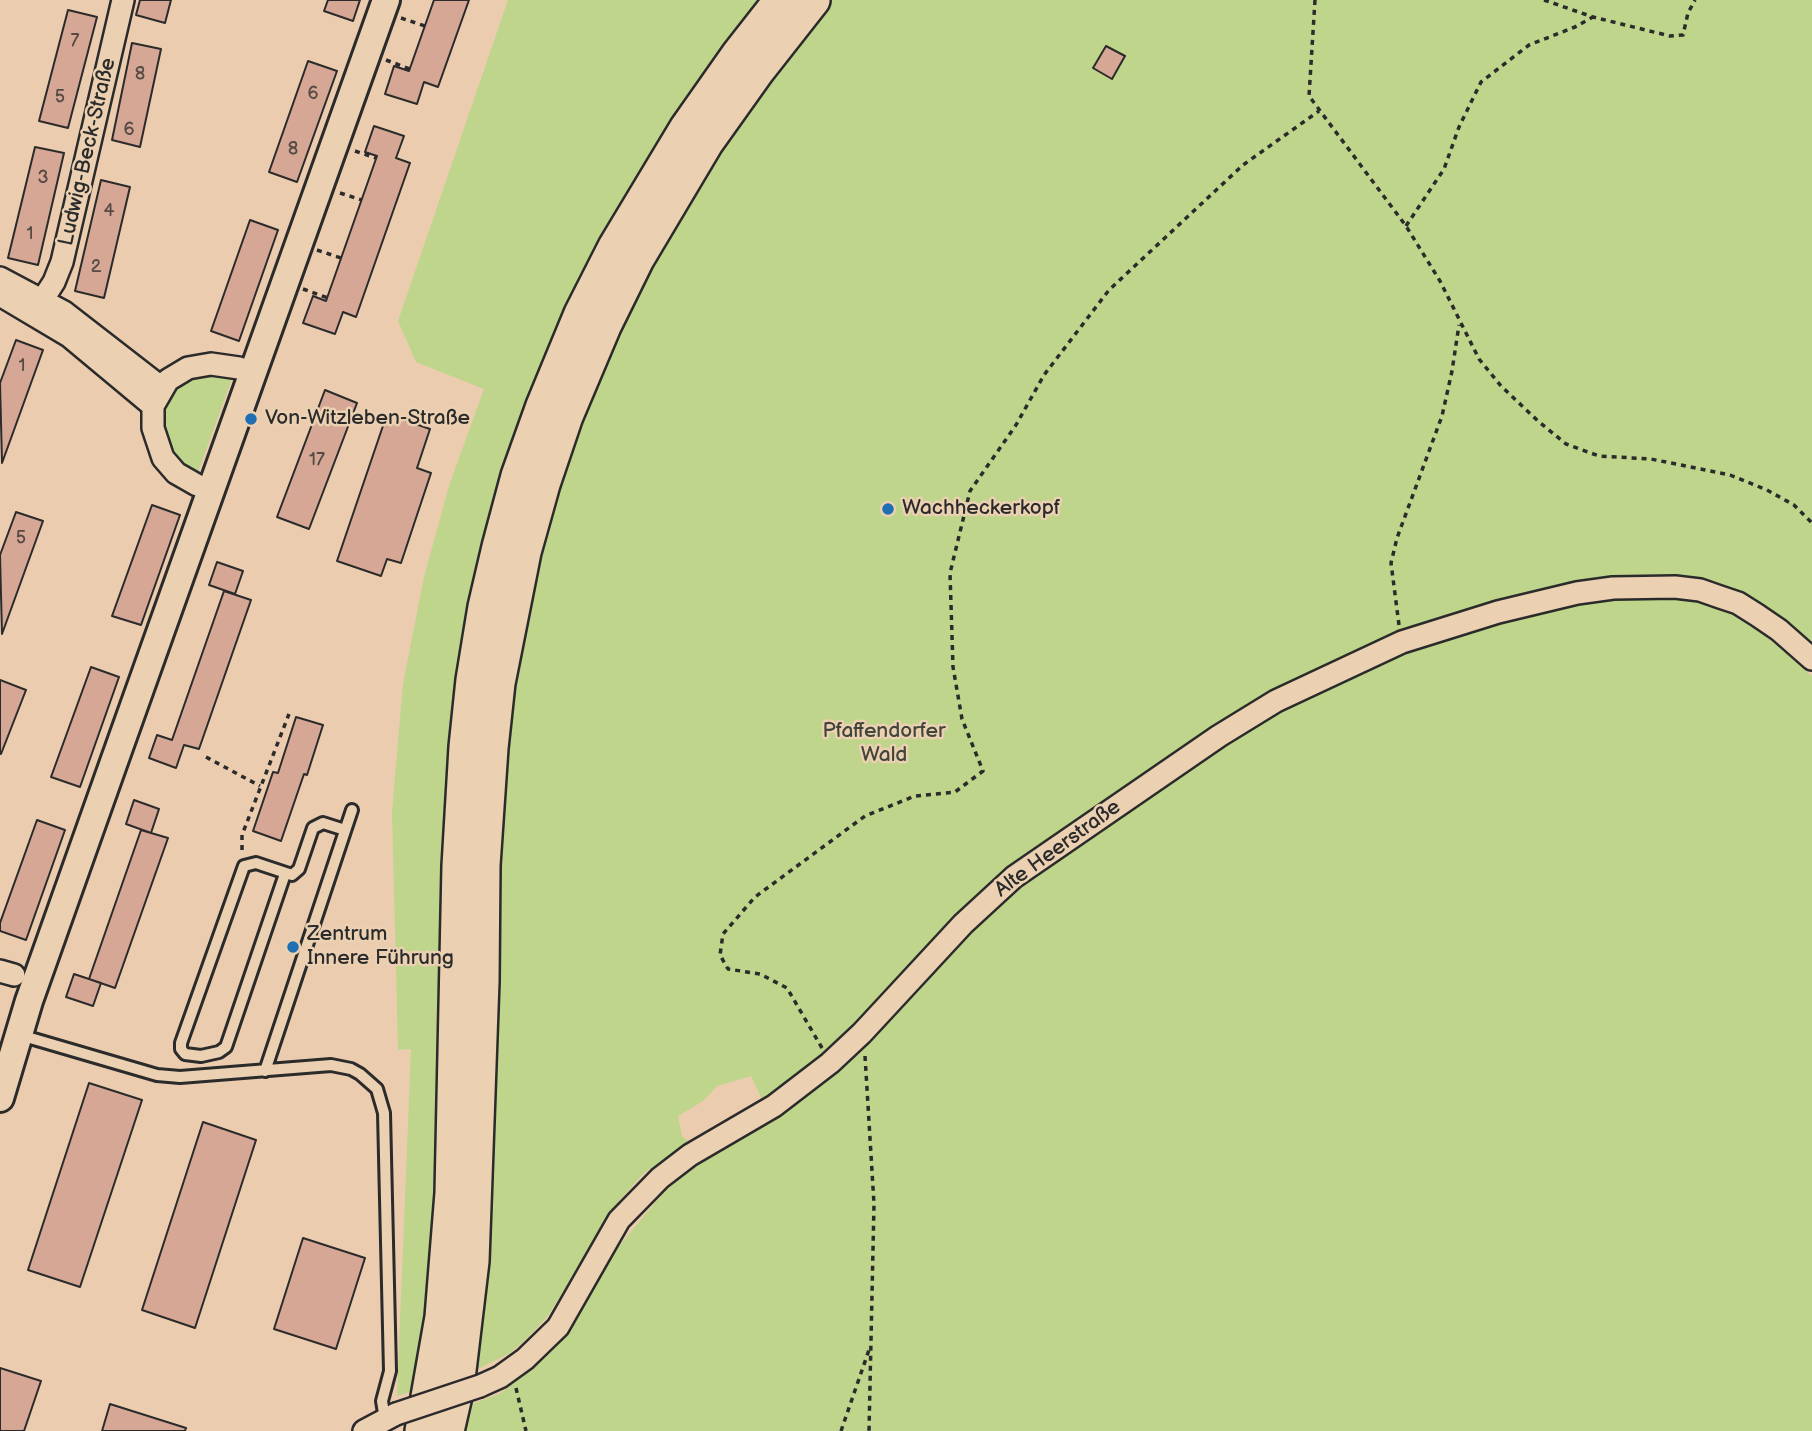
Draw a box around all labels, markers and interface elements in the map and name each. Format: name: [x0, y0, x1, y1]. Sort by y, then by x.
house number: 7: [71, 30, 79, 52]
street label: Ludwig-Beck-Straße: [54, 56, 122, 248]
house number: 8: [135, 63, 145, 85]
house number: 6: [308, 83, 318, 105]
house number: 5: [55, 86, 65, 108]
house number: 6: [124, 119, 134, 141]
house number: 8: [288, 138, 298, 160]
house number: 3: [37, 167, 49, 189]
house number: 4: [104, 200, 114, 222]
house number: 1: [27, 223, 33, 245]
house number: 2: [91, 256, 101, 278]
house number: 1: [19, 355, 25, 377]
place label: Von-Witzleben-Straße: [265, 406, 470, 432]
marker: Von-Witzleben-Straße: [243, 411, 259, 427]
house number: 17: [309, 449, 325, 471]
place label: Wachheckerkopf: [902, 496, 1060, 522]
marker: Wachheckerkopf: [880, 501, 896, 517]
house number: 5: [16, 527, 26, 549]
park label: Pfaffendorfer Wald: [823, 719, 945, 769]
street label: Alte Heerstraße: [990, 795, 1126, 903]
place label: Zentrum Innere Führung: [307, 922, 454, 972]
marker: Zentrum Innere Führung: [285, 939, 301, 955]

